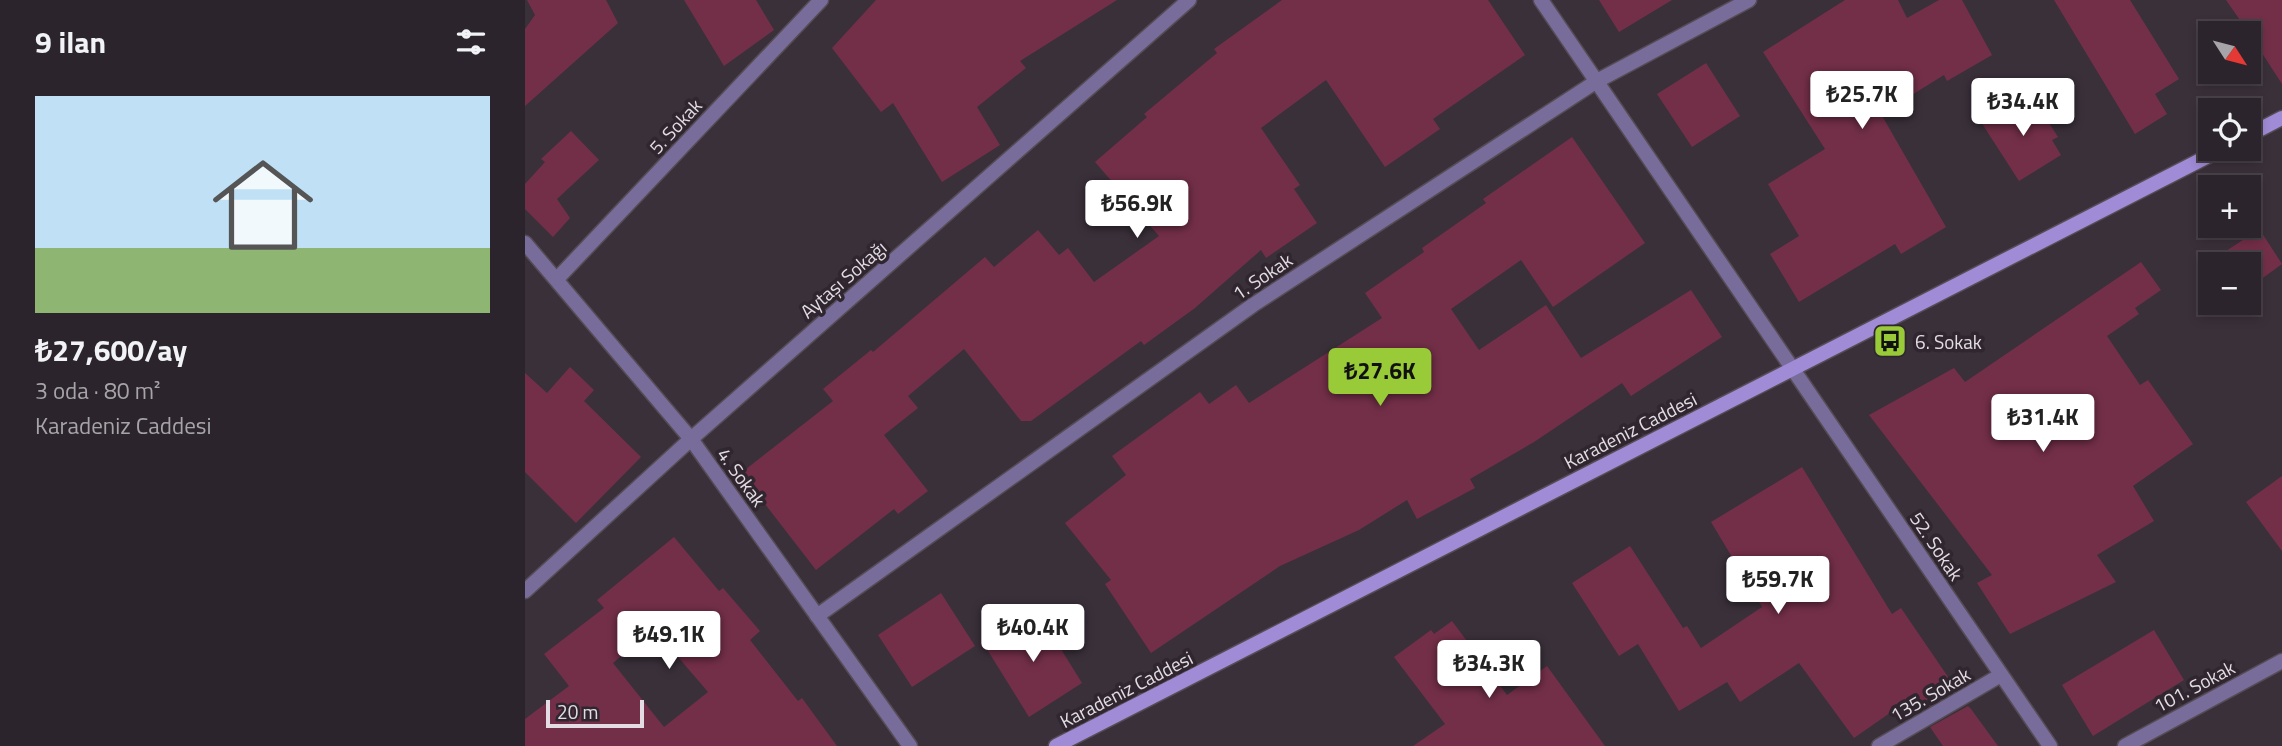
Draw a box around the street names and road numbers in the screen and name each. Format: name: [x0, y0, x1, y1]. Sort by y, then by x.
street label: 5. Sokak: [642, 92, 708, 160]
street label: Aytaşı Sokağı: [793, 233, 893, 325]
street label: 1. Sokak: [1226, 245, 1298, 307]
street label: Karadeniz Caddesi: [1558, 384, 1702, 476]
street label: 4. Sokak: [711, 441, 773, 513]
street label: 52. Sokak: [1903, 506, 1971, 586]
street label: Karadeniz Caddesi: [1054, 643, 1198, 735]
street label: 101. Sokak: [2148, 652, 2240, 720]
street label: 135. Sokak: [1885, 659, 1975, 729]

